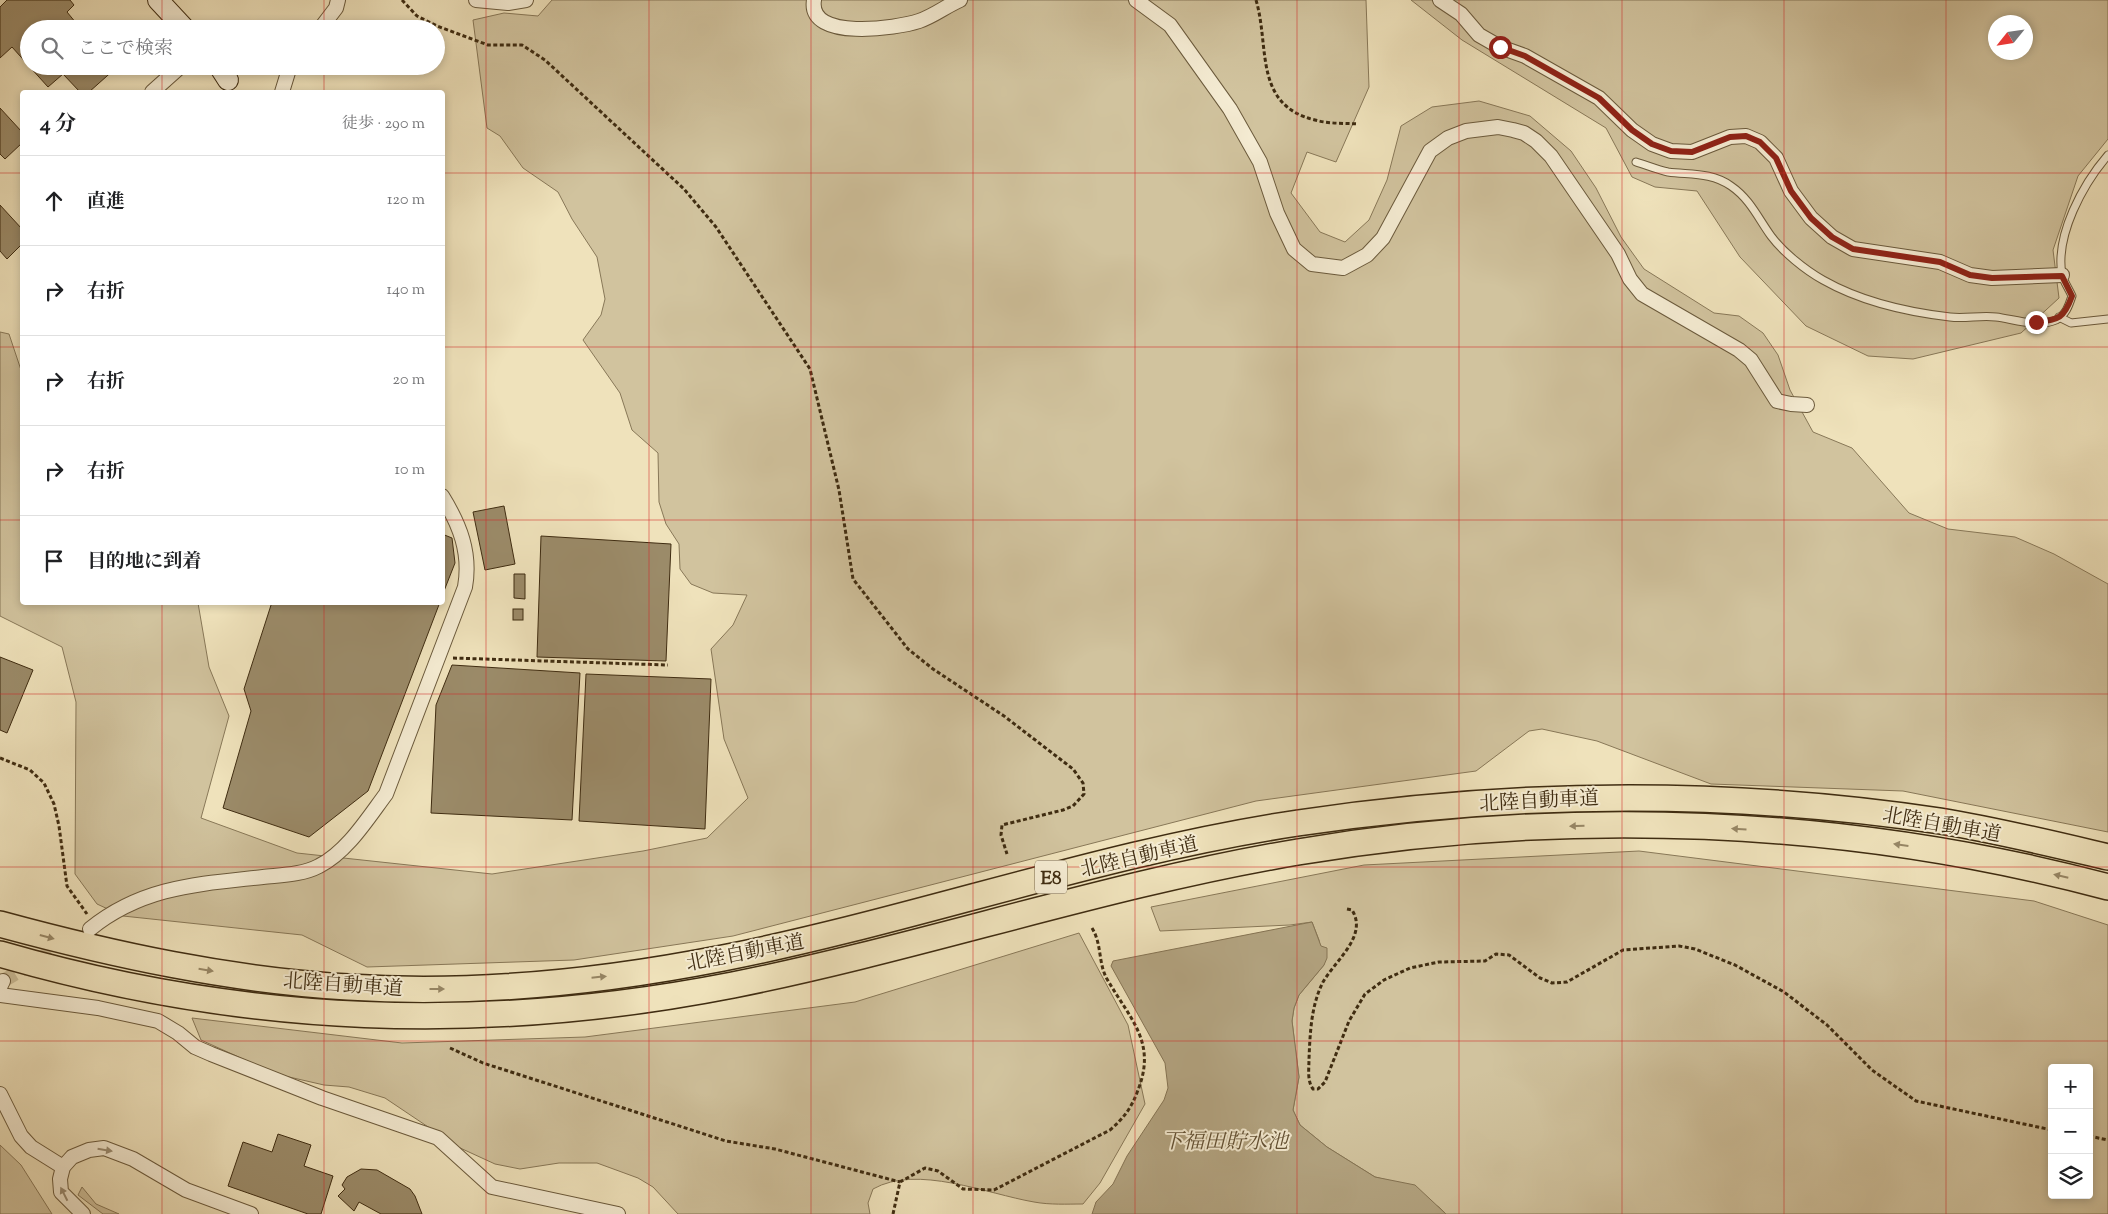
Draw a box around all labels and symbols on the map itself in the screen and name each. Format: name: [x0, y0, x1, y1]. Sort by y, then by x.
north arrow: [1988, 15, 2033, 60]
route start: [1489, 36, 1512, 59]
route end: [2025, 311, 2048, 334]
street label: 北陸自動車道: [1478, 785, 1600, 820]
street label: 北陸自動車道: [1880, 802, 2003, 851]
one-way arrow: [1569, 822, 1585, 830]
one-way arrow: [1731, 824, 1747, 832]
street label: 北陸自動車道: [1078, 831, 1201, 886]
one-way arrow: [1893, 841, 1909, 849]
road number: E8: [1035, 860, 1067, 894]
one-way arrow: [2053, 872, 2068, 880]
street label: 北陸自動車道: [684, 929, 807, 980]
one-way arrow: [40, 934, 55, 942]
one-way arrow: [198, 967, 214, 975]
street label: 北陸自動車道: [282, 968, 404, 1005]
one-way arrow: [592, 973, 608, 981]
one-way arrow: [430, 985, 446, 993]
water label: 下福田貯水池: [1162, 1128, 1290, 1158]
one-way arrow: [98, 1147, 114, 1155]
one-way arrow: [60, 1186, 68, 1201]

